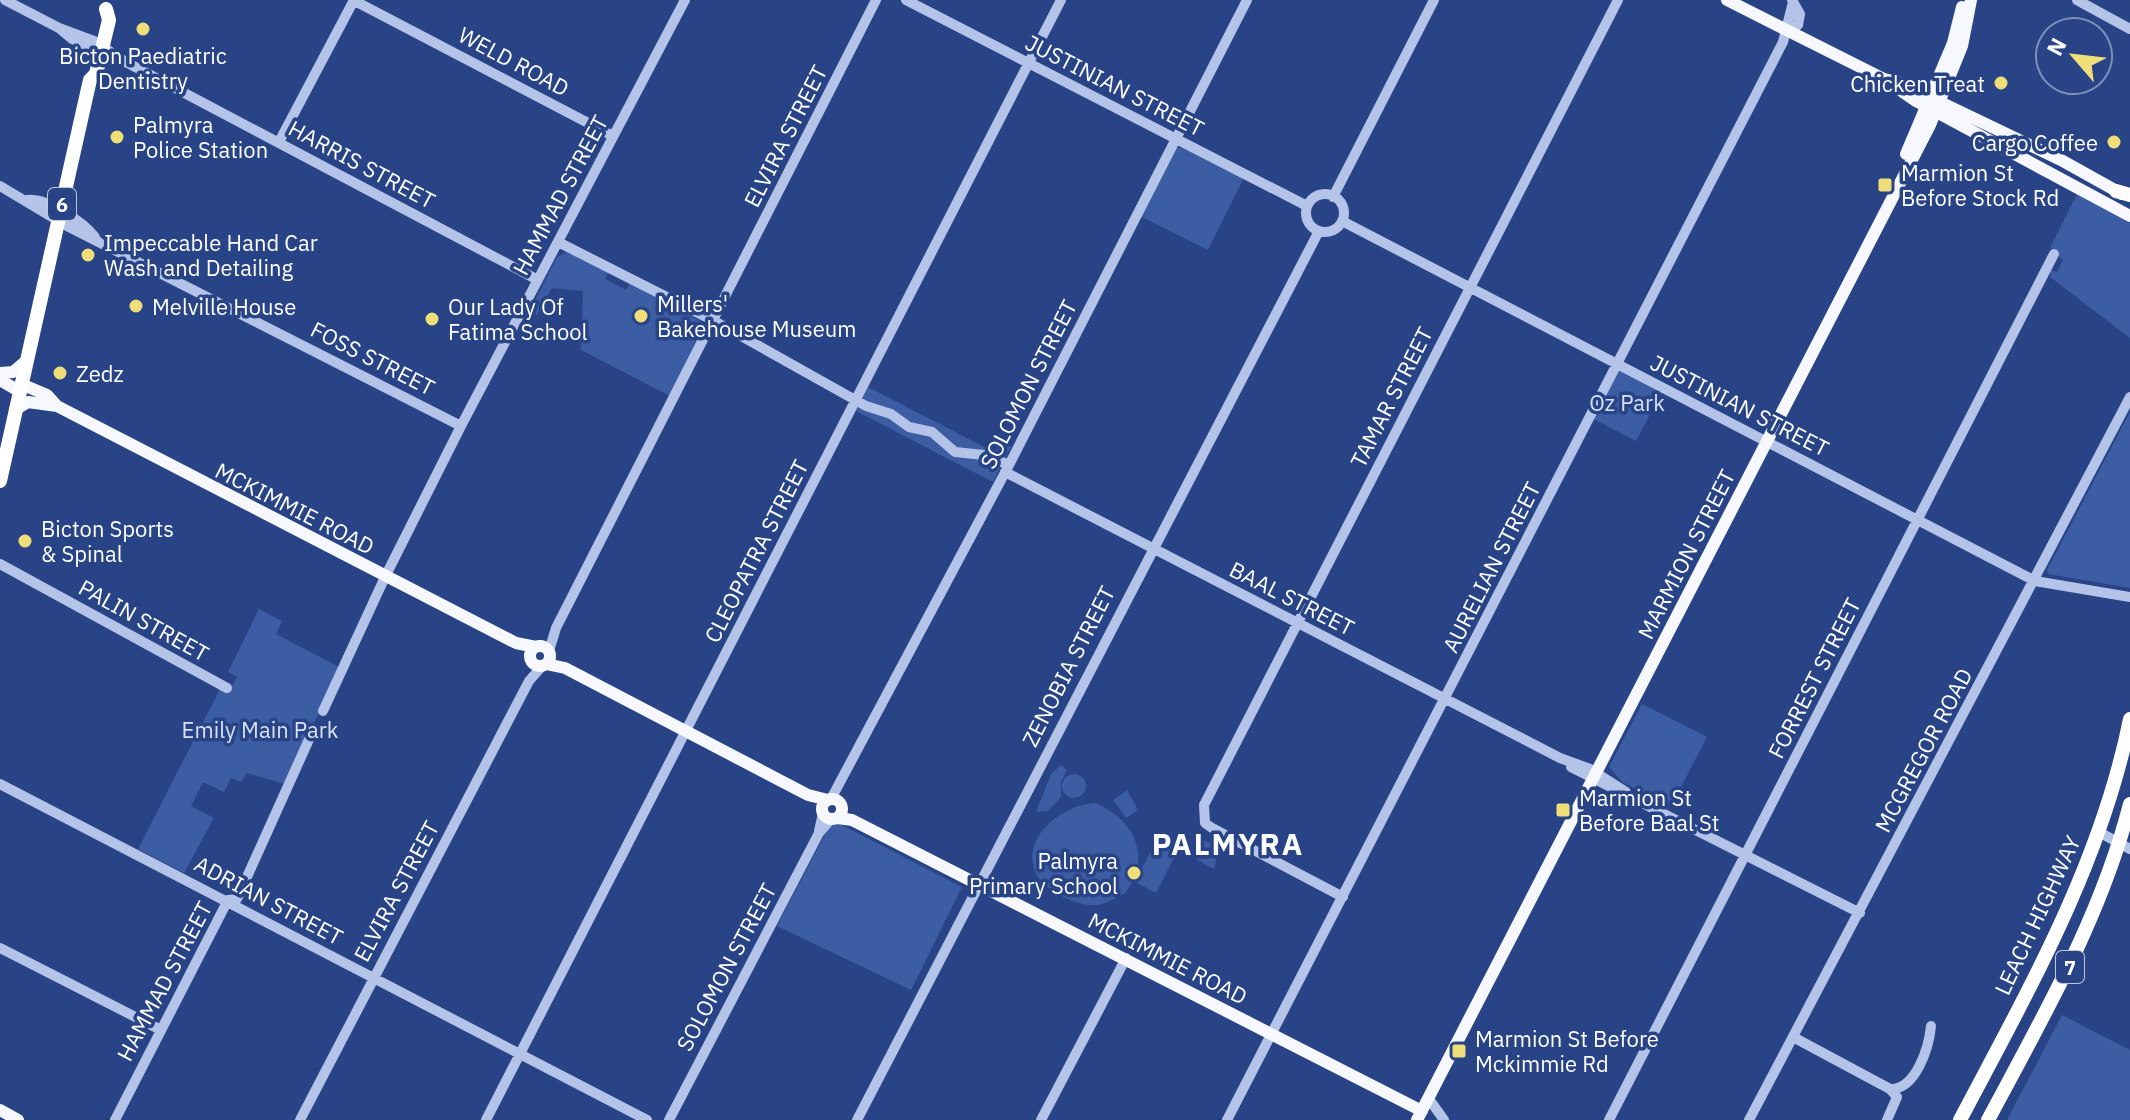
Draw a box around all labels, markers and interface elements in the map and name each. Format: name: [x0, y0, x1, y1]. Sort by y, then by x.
north arrow: [2034, 16, 2114, 96]
marker: Bicton Paediatric Dentistry: [134, 20, 152, 38]
street label: WELD ROAD: [454, 20, 574, 102]
street label: JUSTINIAN STREET: [1021, 27, 1209, 143]
text: N: [2039, 33, 2072, 60]
place label: Bicton Paediatric Dentistry: [59, 41, 227, 95]
street label: ELVIRA STREET: [737, 60, 833, 212]
place label: Chicken Treat: [1850, 69, 1985, 98]
marker: Chicken Treat: [1992, 74, 2010, 92]
place label: Palmyra Police Station: [133, 110, 268, 164]
street label: HAMMAD STREET: [506, 110, 615, 280]
street label: HARRIS STREET: [284, 113, 441, 215]
marker: Palmyra Police Station: [108, 128, 126, 146]
place label: Cargo Coffee: [1972, 128, 2098, 157]
marker: Cargo Coffee: [2105, 133, 2123, 151]
place label: Marmion St Before Stock Rd: [1901, 158, 2059, 212]
marker: Marmion St Before Stock Rd: [1876, 176, 1894, 194]
road number: 6: [48, 188, 76, 220]
place label: Impeccable Hand Car Wash and Detailing: [104, 228, 318, 282]
marker: Impeccable Hand Car Wash and Detailing: [79, 246, 97, 264]
place label: Millers' Bakehouse Museum: [657, 289, 857, 343]
place label: Melville House: [152, 292, 296, 321]
place label: Our Lady Of Fatima School: [448, 292, 588, 346]
street label: SOLOMON STREET: [973, 294, 1083, 473]
marker: Melville House: [127, 297, 145, 315]
marker: Millers' Bakehouse Museum: [632, 307, 650, 325]
marker: Our Lady Of Fatima School: [423, 310, 441, 328]
street label: FOSS STREET: [306, 314, 440, 402]
street label: TAMAR STREET: [1343, 321, 1439, 472]
street label: JUSTINIAN STREET: [1646, 347, 1834, 463]
place label: Zedz: [76, 359, 124, 388]
marker: Zedz: [51, 364, 69, 382]
park label: Oz Park: [1589, 388, 1665, 417]
street label: CLEOPATRA STREET: [697, 454, 815, 647]
street label: MCKIMMIE ROAD: [211, 455, 379, 561]
street label: MARMION STREET: [1631, 464, 1741, 644]
street label: AURELIAN STREET: [1435, 476, 1547, 657]
place label: Bicton Sports & Spinal: [41, 514, 174, 568]
marker: Bicton Sports & Spinal: [16, 532, 34, 550]
street label: BAAL STREET: [1225, 554, 1360, 642]
street label: PALIN STREET: [74, 572, 215, 668]
street label: ZENOBIA STREET: [1015, 580, 1121, 751]
street label: FORREST STREET: [1761, 593, 1867, 763]
street label: MCGREGOR ROAD: [1868, 663, 1978, 837]
park label: Emily Main Park: [182, 715, 339, 744]
place label: Marmion St Before Baal St: [1579, 783, 1720, 837]
marker: Marmion St Before Baal St: [1554, 801, 1572, 819]
street label: ELVIRA STREET: [347, 815, 445, 966]
district label: PALMYRA: [1152, 824, 1304, 863]
street label: LEACH HIGHWAY: [1987, 831, 2087, 999]
place label: Palmyra Primary School: [969, 846, 1118, 900]
street label: ADRIAN STREET: [190, 849, 349, 951]
marker: Palmyra Primary School: [1125, 864, 1143, 882]
street label: SOLOMON STREET: [670, 878, 783, 1056]
street label: HAMMAD STREET: [110, 896, 219, 1066]
street label: MCKIMMIE ROAD: [1084, 905, 1252, 1011]
road number: 7: [2056, 951, 2084, 983]
place label: Marmion St Before Mckimmie Rd: [1475, 1024, 1659, 1078]
marker: Marmion St Before Mckimmie Rd: [1450, 1042, 1468, 1060]

